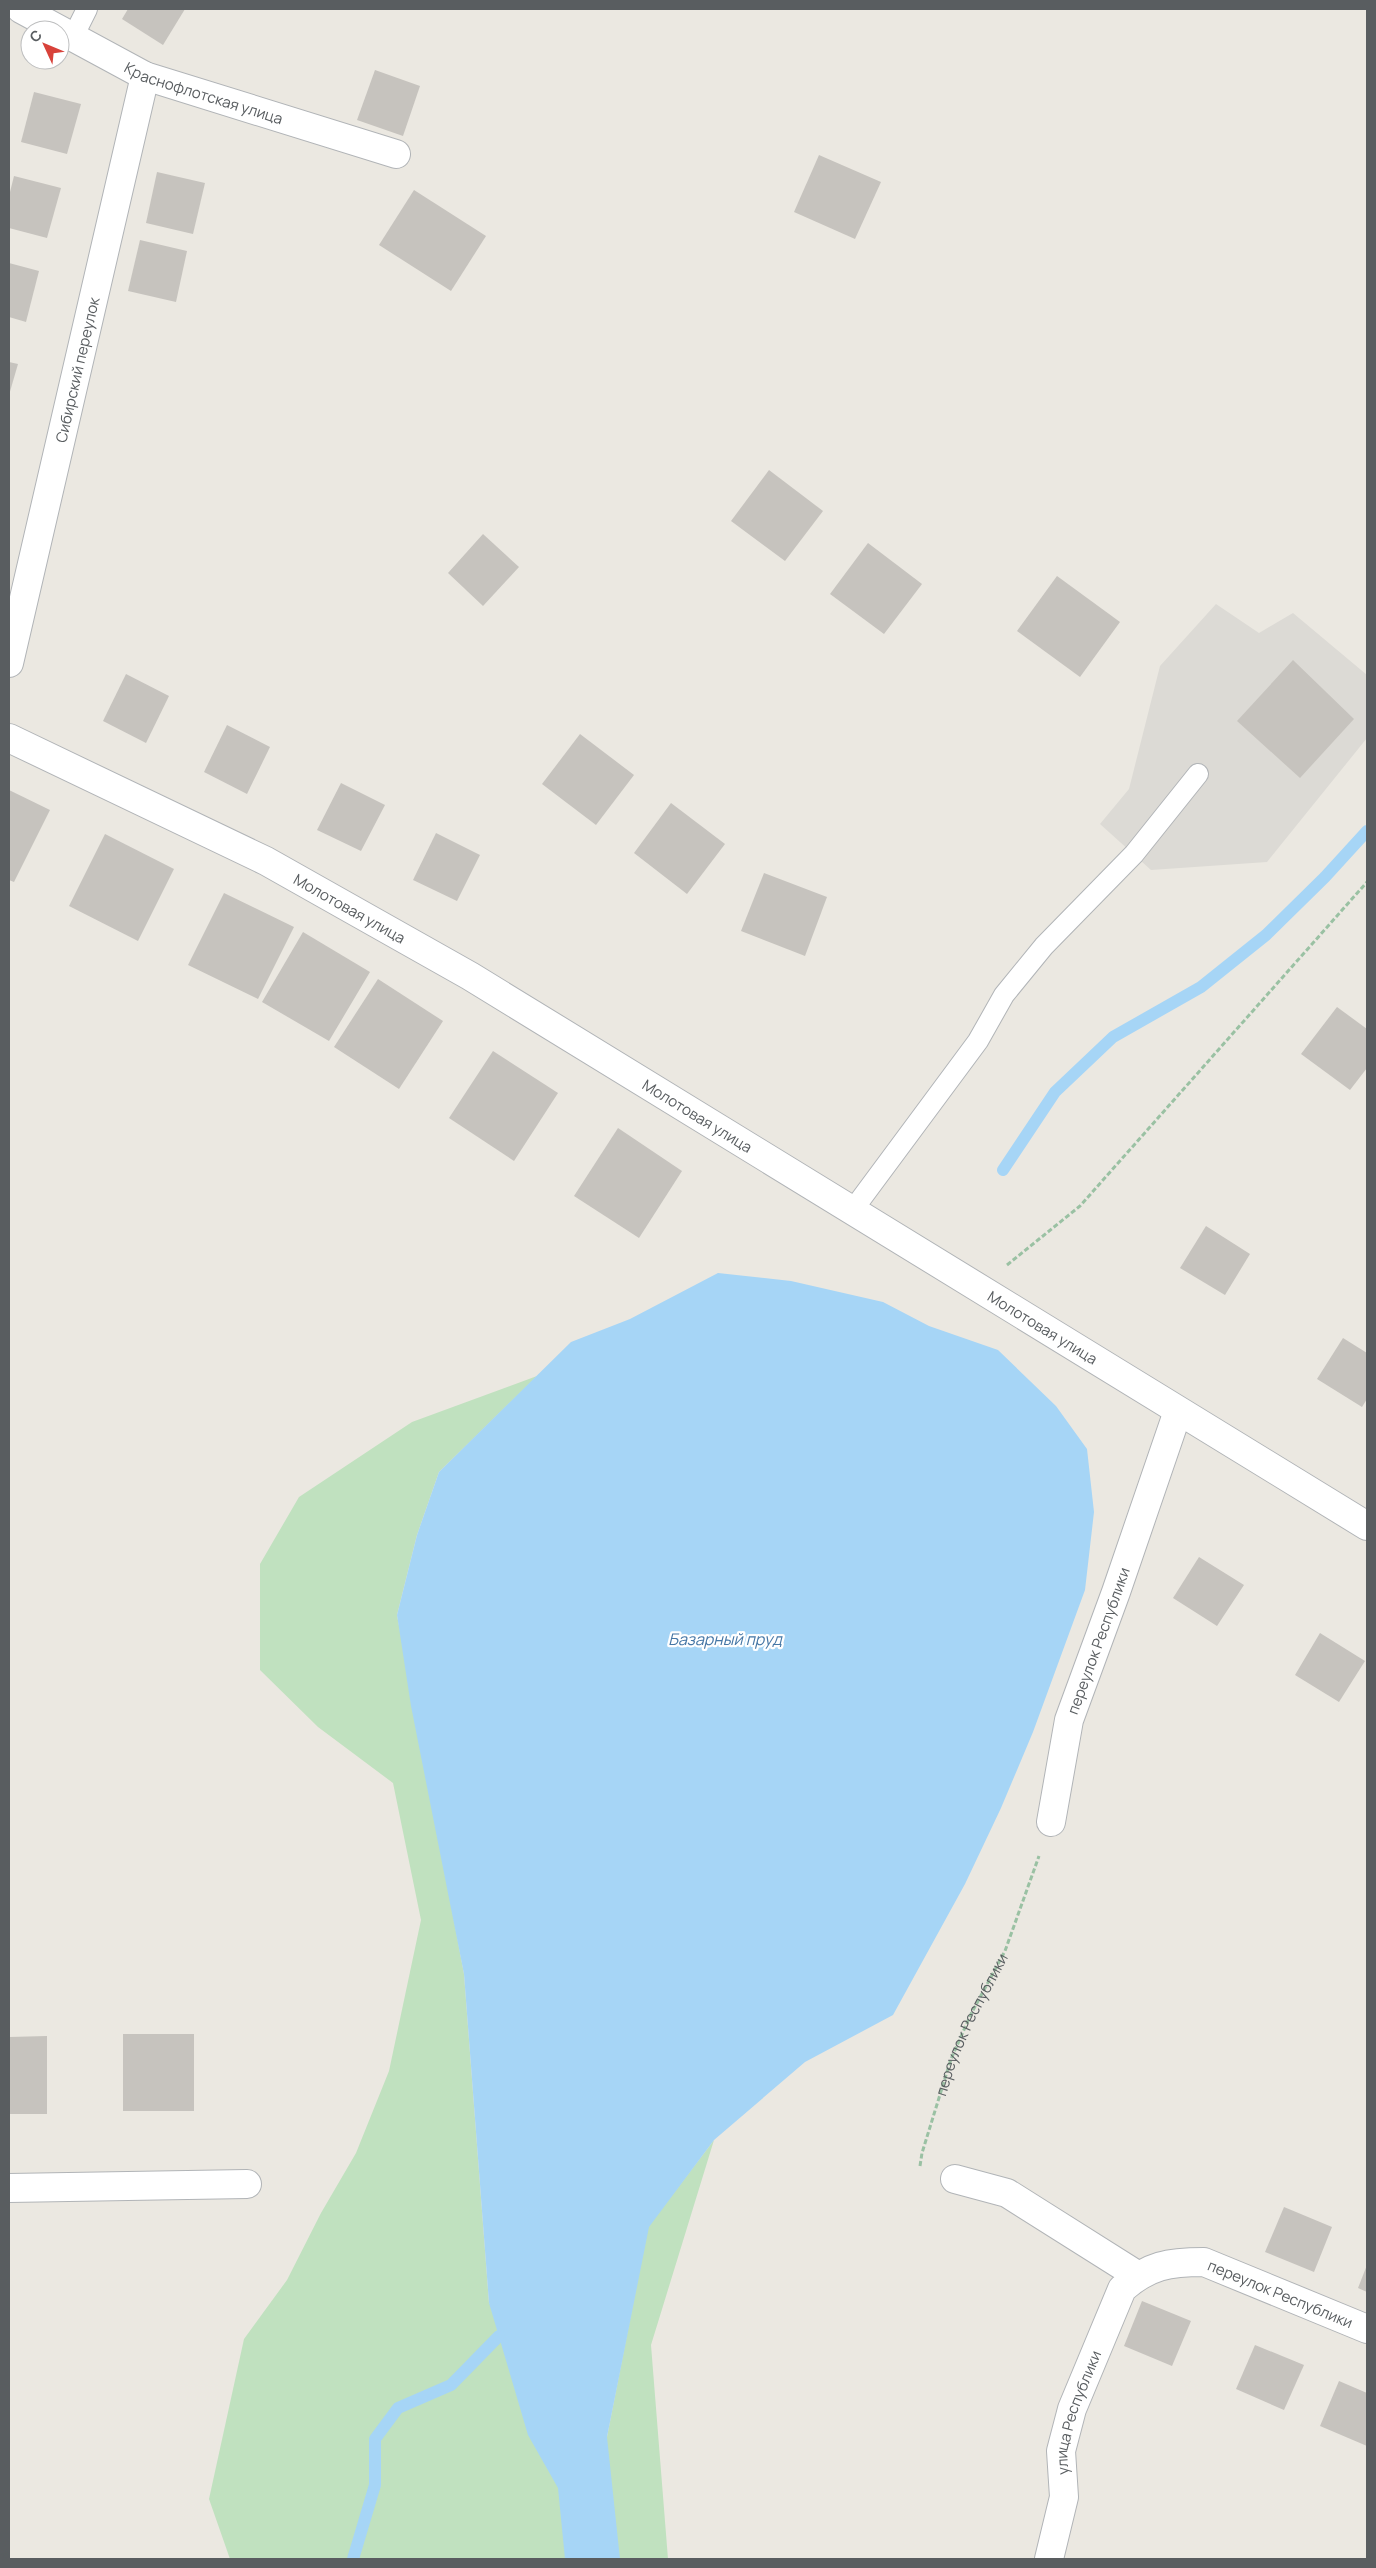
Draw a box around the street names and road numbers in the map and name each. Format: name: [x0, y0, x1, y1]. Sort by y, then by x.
street label: Краснофлотская улица: [121, 56, 286, 129]
street label: Сибирский переулок: [50, 294, 104, 445]
street label: Молотовая улица: [290, 868, 409, 948]
street label: Молотовая улица: [639, 1074, 756, 1157]
street label: Молотовая улица: [984, 1286, 1102, 1369]
street label: переулок Республики: [1062, 1564, 1134, 1717]
street label: переулок Республики: [930, 1949, 1012, 2098]
street label: переулок Республики: [1205, 2254, 1356, 2333]
street label: улица Республики: [1050, 2347, 1106, 2476]

